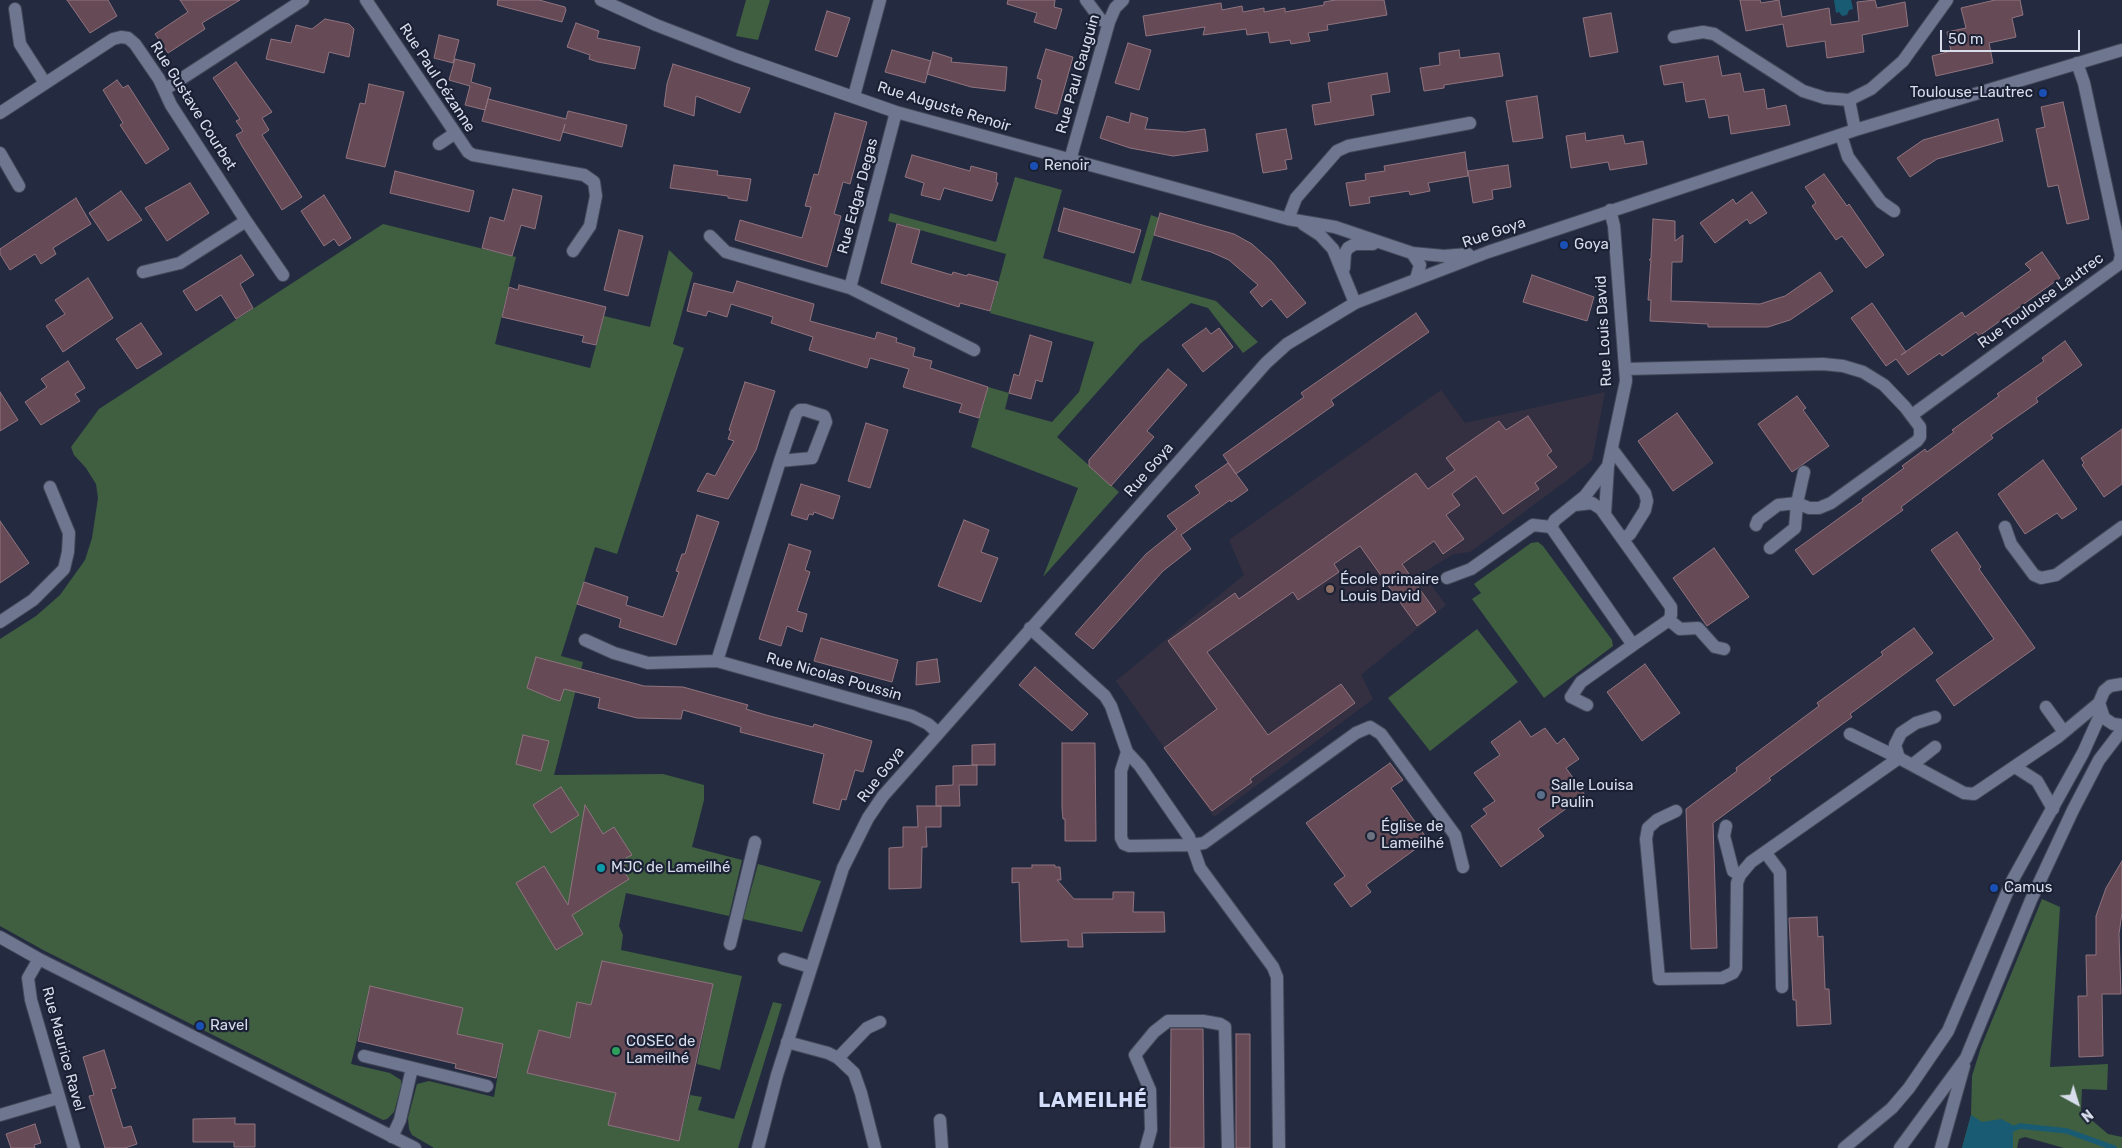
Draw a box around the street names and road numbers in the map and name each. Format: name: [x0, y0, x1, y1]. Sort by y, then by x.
street label: Rue Paul Gauguin: [1052, 12, 1104, 136]
street label: Rue Paul Cézanne: [395, 20, 479, 136]
street label: Rue Gustave Courbet: [146, 38, 240, 174]
street label: Rue Auguste Renoir: [875, 78, 1013, 136]
street label: Rue Edgar Degas: [834, 136, 882, 256]
street label: Rue Goya: [1460, 214, 1528, 252]
street label: Rue Toulouse Lautrec: [1975, 249, 2107, 353]
street label: Rue Louis David: [1592, 275, 1616, 387]
street label: Rue Goya: [1121, 439, 1177, 501]
street label: Rue Nicolas Poussin: [764, 649, 904, 705]
street label: Rue Goya: [854, 744, 908, 806]
street label: Rue Maurice Ravel: [38, 985, 88, 1113]

